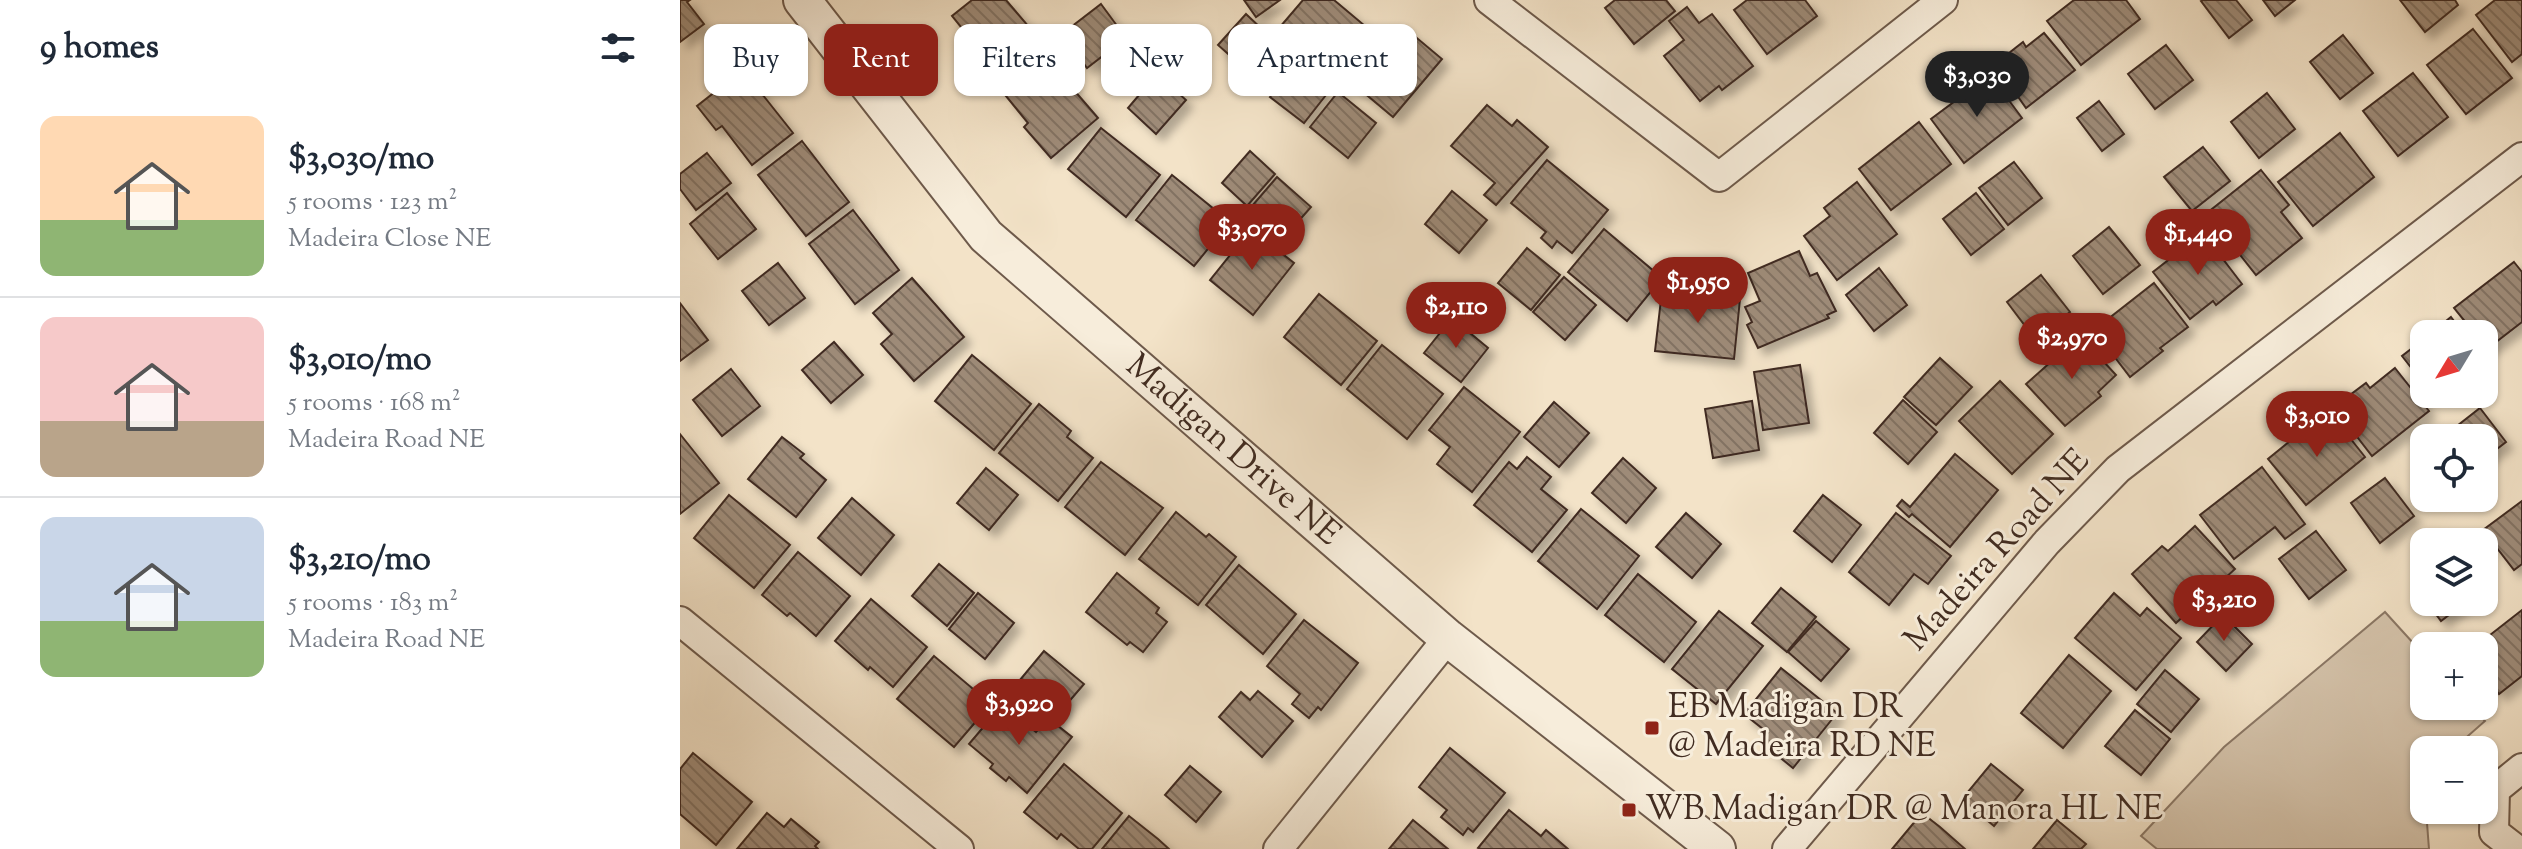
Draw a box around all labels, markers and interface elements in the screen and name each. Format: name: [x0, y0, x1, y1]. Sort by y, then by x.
text: 9 homes: [40, 24, 159, 73]
chip: Buy: [704, 24, 808, 96]
chip: Rent: [824, 24, 938, 96]
chip: Filters: [954, 24, 1085, 96]
chip: New: [1101, 24, 1212, 96]
chip: Apartment: [1228, 24, 1417, 96]
icon: filters: [596, 26, 640, 70]
pin: $3,030: [1912, 51, 2042, 119]
text: $3,030: [1943, 58, 2011, 95]
text: $3,030/mo: [288, 135, 434, 184]
icon: home: [104, 148, 200, 244]
text: 5 rooms · 123 m²: [288, 184, 457, 221]
pin: $3,070: [1187, 204, 1317, 272]
pin: $1,440: [2133, 209, 2263, 277]
text: $3,070: [1217, 211, 1287, 248]
text: $1,440: [2164, 216, 2232, 253]
text: Madeira Close NE: [288, 221, 491, 258]
pin: $1,950: [1633, 257, 1763, 325]
text: $1,950: [1666, 264, 1730, 301]
pin: $2,110: [1391, 282, 1521, 350]
text: $2,110: [1424, 289, 1488, 326]
pin: $2,970: [2007, 313, 2137, 381]
text: $2,970: [2037, 320, 2107, 357]
north arrow: [2410, 320, 2498, 408]
map controls: [2410, 320, 2498, 824]
text: $3,010/mo: [288, 336, 432, 385]
street label: Madigan Drive NE: [1114, 343, 1351, 558]
icon: home: [104, 349, 200, 445]
text: 5 rooms · 168 m²: [288, 385, 461, 422]
pin: $3,010: [2252, 391, 2382, 459]
text: $3,010: [2284, 398, 2350, 435]
text: Madeira Road NE: [288, 422, 485, 459]
button: locate: [2410, 424, 2498, 512]
street label: Madeira Road NE: [1894, 439, 2102, 663]
button: layers: [2410, 528, 2498, 616]
text: $3,210/mo: [288, 536, 431, 585]
icon: home: [104, 549, 200, 645]
pin: $3,210: [2159, 575, 2289, 643]
text: $3,210: [2191, 582, 2257, 619]
text: 5 rooms · 183 m²: [288, 585, 458, 622]
text: Madeira Road NE: [288, 622, 485, 659]
button: +: [2410, 632, 2498, 720]
pin: $3,920: [954, 679, 1084, 747]
place label: EB Madigan DR @ Madeira RD NE: [1668, 684, 1936, 772]
text: $3,920: [985, 686, 1053, 723]
marker: EB Madigan DR @ Madeira RD NE: [1643, 719, 1661, 737]
button: −: [2410, 736, 2498, 824]
place label: WB Madigan DR @ Manora HL NE: [1645, 786, 2163, 835]
marker: WB Madigan DR @ Manora HL NE: [1620, 801, 1638, 819]

